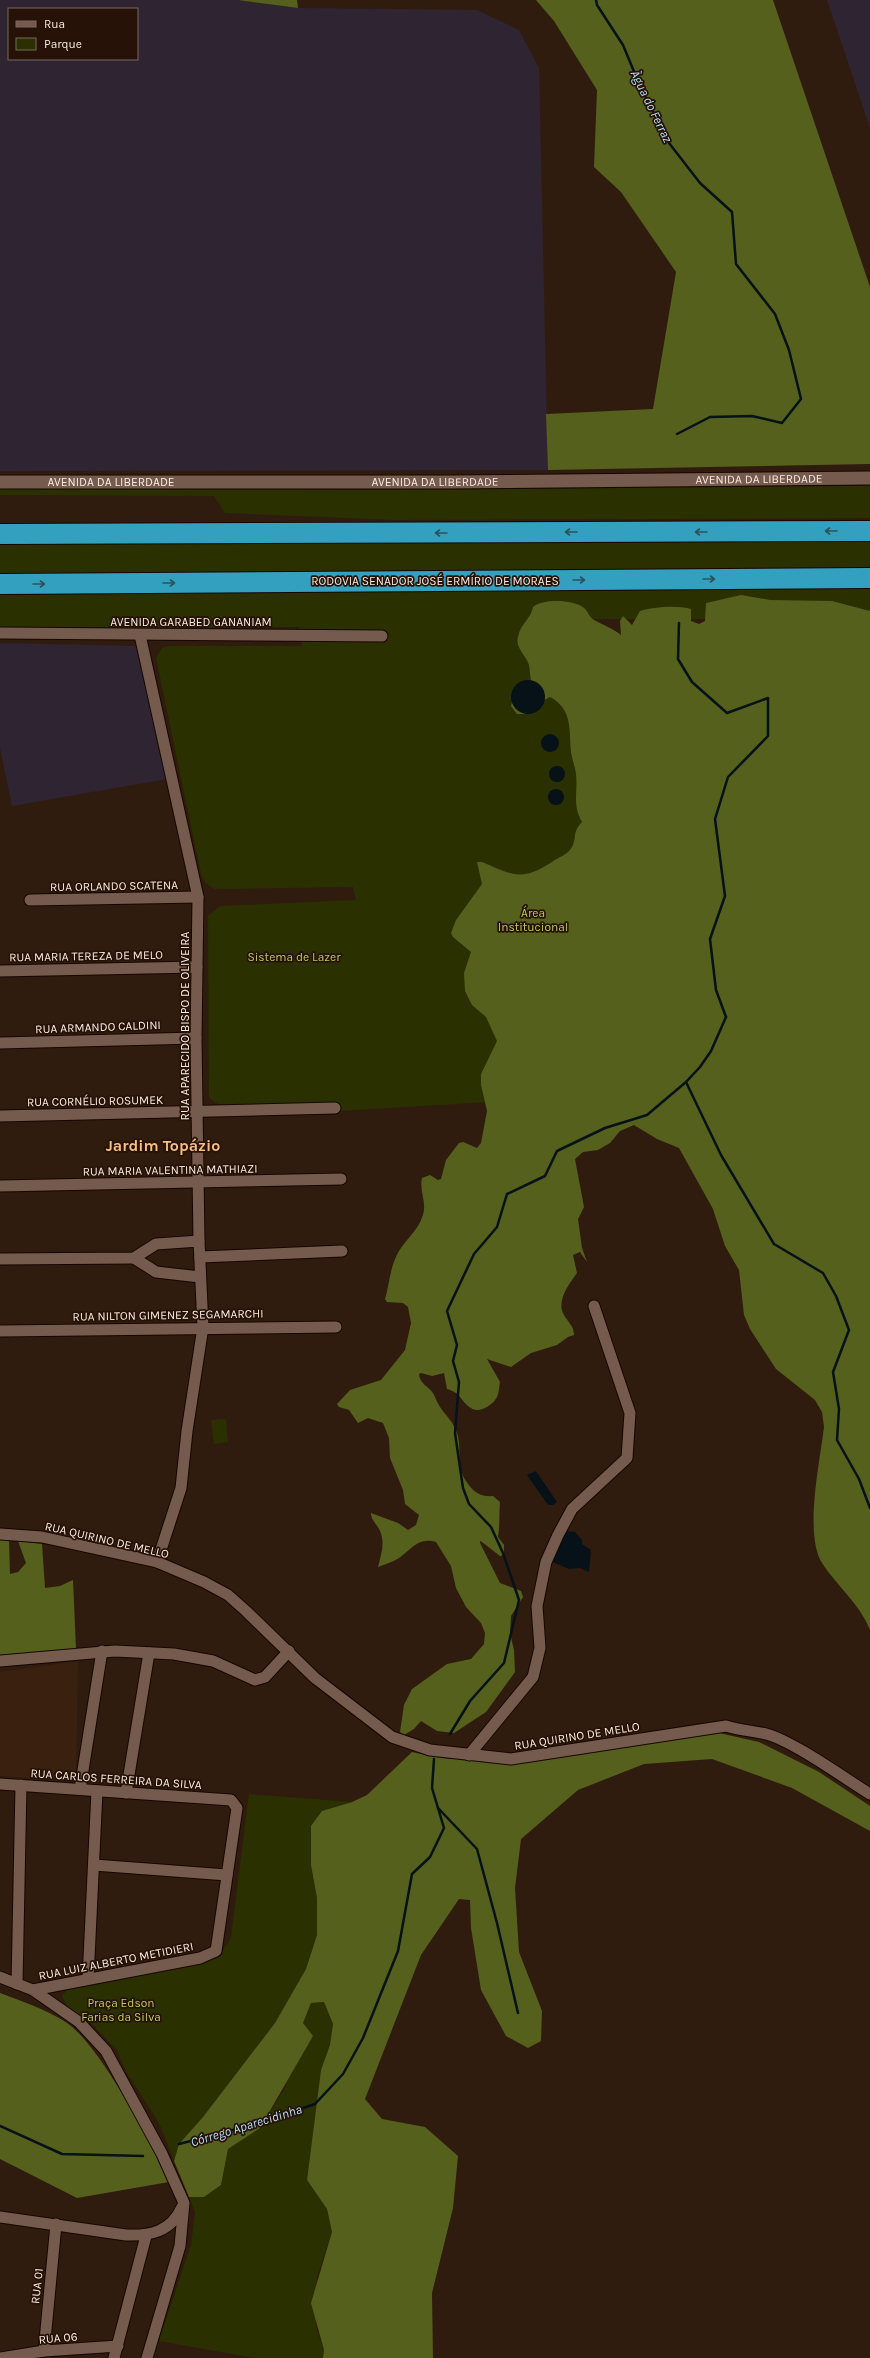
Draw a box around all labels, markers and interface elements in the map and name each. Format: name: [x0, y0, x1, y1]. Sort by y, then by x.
legend: [8, 8, 138, 60]
text: Rua: [44, 17, 65, 31]
text: Parque: [44, 37, 82, 51]
water label: Àgua do Ferraz: [628, 67, 677, 145]
street label: AVENIDA DA LIBERDADE: [695, 471, 823, 487]
street label: AVENIDA DA LIBERDADE: [47, 475, 175, 489]
street label: AVENIDA DA LIBERDADE: [371, 475, 499, 489]
one-way arrow: [825, 527, 838, 535]
one-way arrow: [565, 528, 578, 536]
one-way arrow: [695, 528, 708, 536]
one-way arrow: [435, 529, 448, 537]
street label: RODOVIA SENADOR JOSÉ ERMÍRIO DE MORAES: [311, 573, 559, 588]
one-way arrow: [702, 575, 715, 583]
one-way arrow: [572, 576, 585, 584]
one-way arrow: [162, 579, 175, 587]
one-way arrow: [32, 580, 45, 588]
street label: AVENIDA GARABED GANANIAM: [110, 615, 272, 629]
street label: RUA ORLANDO SCATENA: [50, 878, 178, 894]
park label: Área Institucional: [498, 905, 568, 934]
street label: RUA APARECIDO BISPO DE OLIVEIRA: [178, 931, 192, 1120]
street label: RUA MARIA TEREZA DE MELO: [9, 948, 163, 964]
park label: Sistema de Lazer: [247, 950, 341, 964]
street label: RUA ARMANDO CALDINI: [35, 1018, 161, 1036]
street label: RUA CORNÉLIO ROSUMEK: [27, 1092, 164, 1109]
district label: Jardim Topázio: [106, 1136, 220, 1155]
street label: RUA MARIA VALENTINA MATHIAZI: [82, 1161, 258, 1179]
street label: RUA NILTON GIMENEZ SEGAMARCHI: [72, 1306, 264, 1324]
street label: RUA QUIRINO DE MELLO: [44, 1519, 171, 1561]
street label: RUA QUIRINO DE MELLO: [513, 1719, 641, 1753]
street label: RUA CARLOS FERREIRA DA SILVA: [30, 1766, 202, 1792]
street label: RUA LUIZ ALBERTO METIDIERI: [37, 1939, 195, 1983]
park label: Praça Edson Farias da Silva: [81, 1996, 161, 2024]
water label: Córrego Aparecidinha: [189, 2101, 304, 2150]
street label: RUA 01: [28, 2267, 46, 2305]
street label: RUA 06: [38, 2329, 78, 2347]

